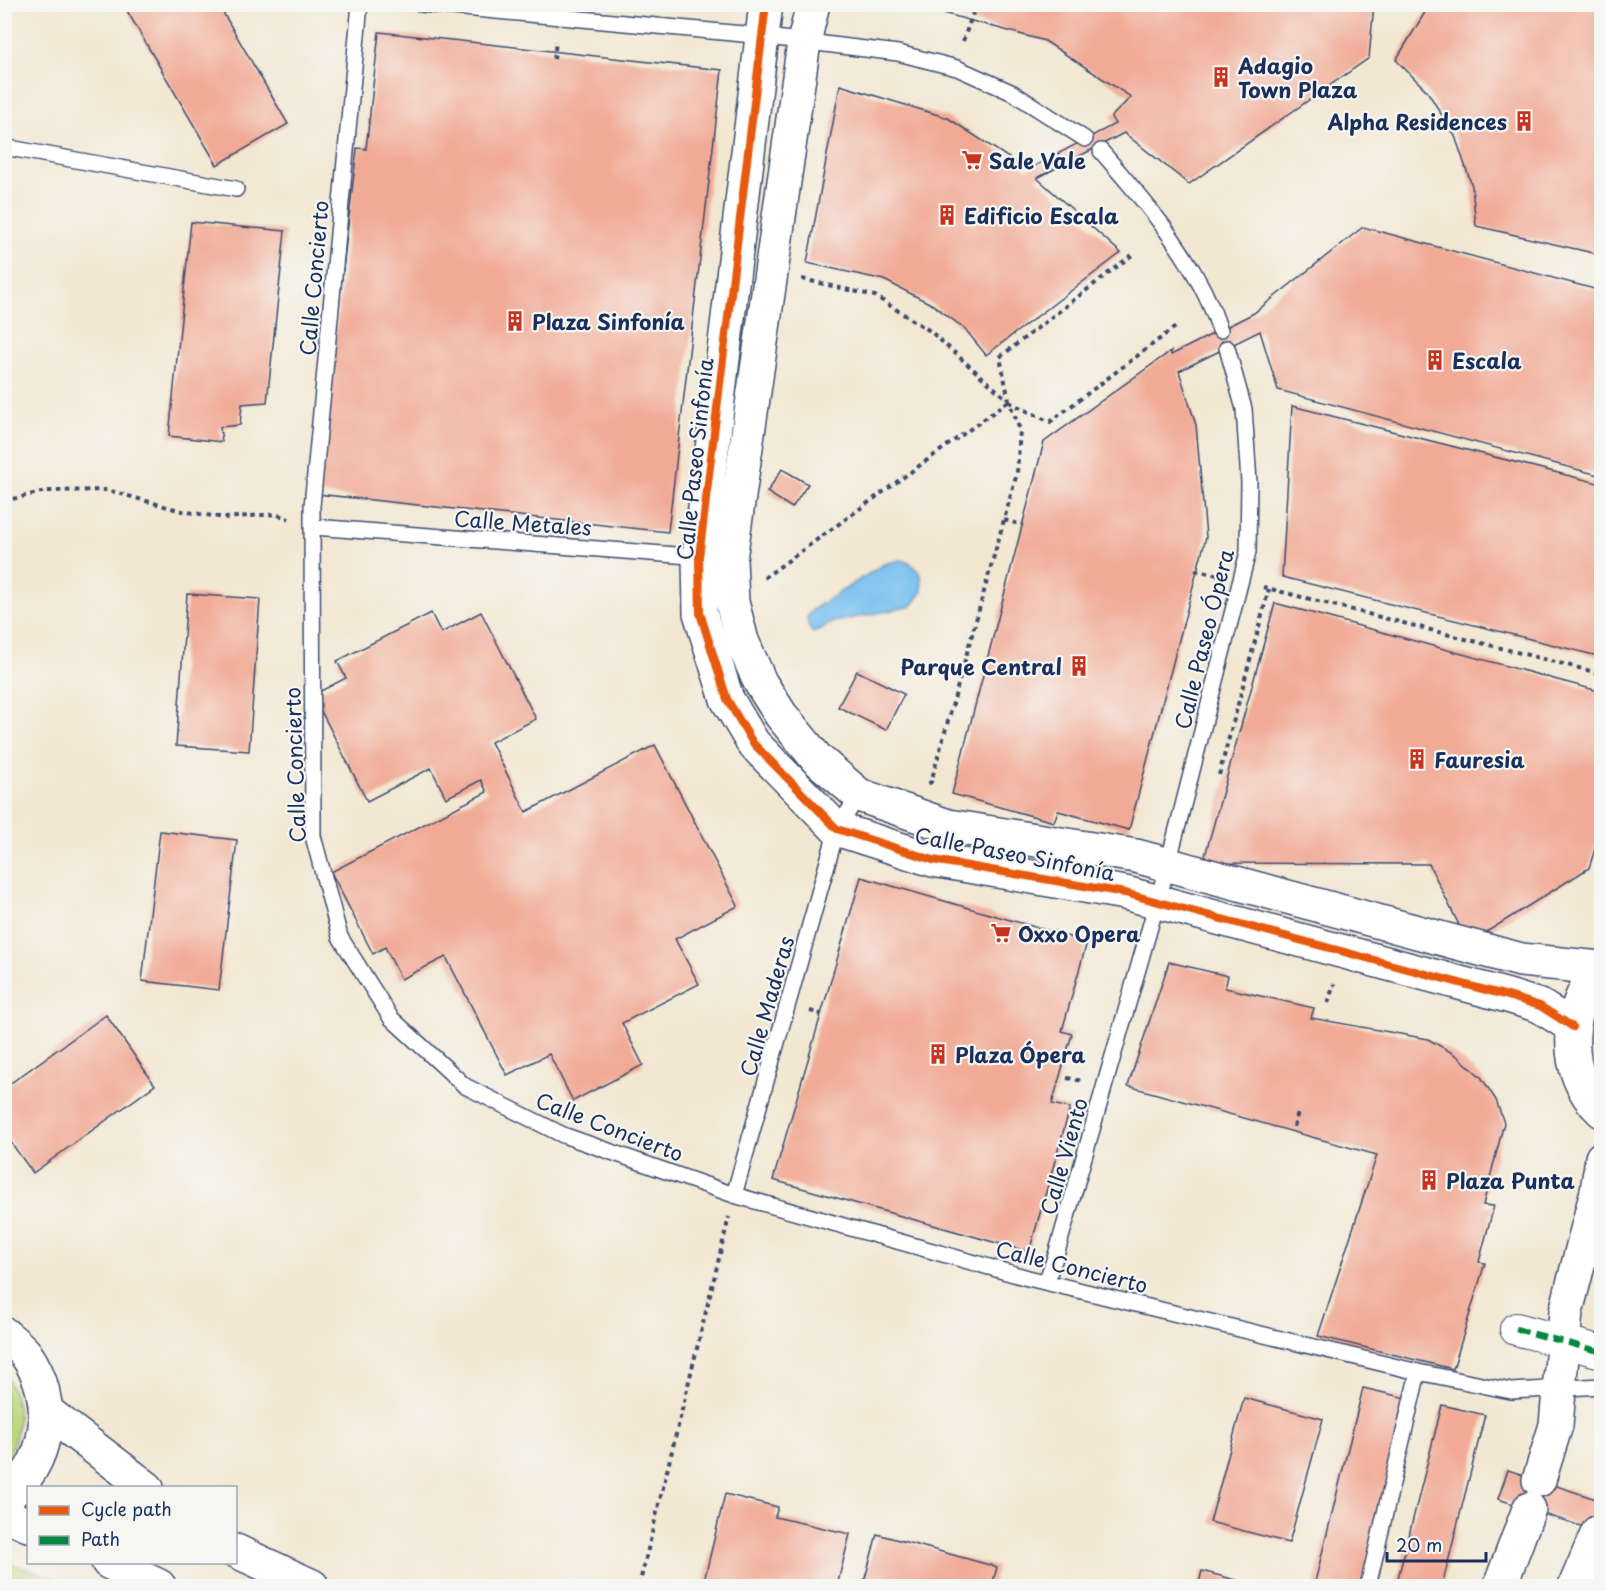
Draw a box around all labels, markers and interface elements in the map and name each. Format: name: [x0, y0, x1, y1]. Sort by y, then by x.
place label: Adagio Town Plaza: [1237, 49, 1358, 105]
building icon: Adagio Town Plaza: [1209, 65, 1233, 89]
place label: Alpha Residences: [1326, 105, 1507, 137]
building icon: Alpha Residences: [1512, 109, 1536, 133]
place label: Sale Vale: [989, 144, 1086, 176]
supermarket icon: Sale Vale: [960, 148, 984, 172]
street label: Calle Concierto: [290, 199, 336, 357]
place label: Edificio Escala: [964, 199, 1119, 231]
building icon: Edificio Escala: [935, 203, 959, 227]
place label: Plaza Sinfonía: [532, 305, 685, 337]
building icon: Plaza Sinfonía: [503, 309, 527, 333]
place label: Escala: [1452, 344, 1522, 376]
building icon: Escala: [1423, 348, 1447, 372]
street label: Calle Paseo Sinfonía: [667, 356, 721, 562]
street label: Calle Metales: [453, 501, 593, 543]
street label: Calle Paseo Ópera: [1165, 545, 1241, 732]
place label: Parque Central: [900, 650, 1062, 682]
building icon: Parque Central: [1067, 654, 1091, 678]
street label: Calle Concierto: [275, 687, 313, 843]
place label: Fauresia: [1434, 743, 1526, 775]
building icon: Fauresia: [1405, 747, 1429, 771]
street label: Calle Paseo Sinfonía: [912, 818, 1118, 888]
place label: Oxxo Opera: [1018, 917, 1141, 949]
supermarket icon: Oxxo Opera: [989, 921, 1013, 945]
street label: Calle Maderas: [731, 932, 801, 1080]
place label: Plaza Ópera: [955, 1038, 1086, 1070]
building icon: Plaza Ópera: [926, 1042, 950, 1066]
street label: Calle Concierto: [532, 1083, 688, 1169]
street label: Calle Viento: [1031, 1094, 1095, 1218]
place label: Plaza Punta: [1446, 1164, 1575, 1196]
building icon: Plaza Punta: [1417, 1168, 1441, 1192]
street label: Calle Concierto: [993, 1232, 1151, 1300]
legend: [27, 1486, 237, 1564]
text: Cycle path: [81, 1495, 172, 1522]
text: Path: [81, 1525, 120, 1552]
scale bar: [1387, 1525, 1486, 1563]
text: 20 m: [1396, 1531, 1442, 1558]

